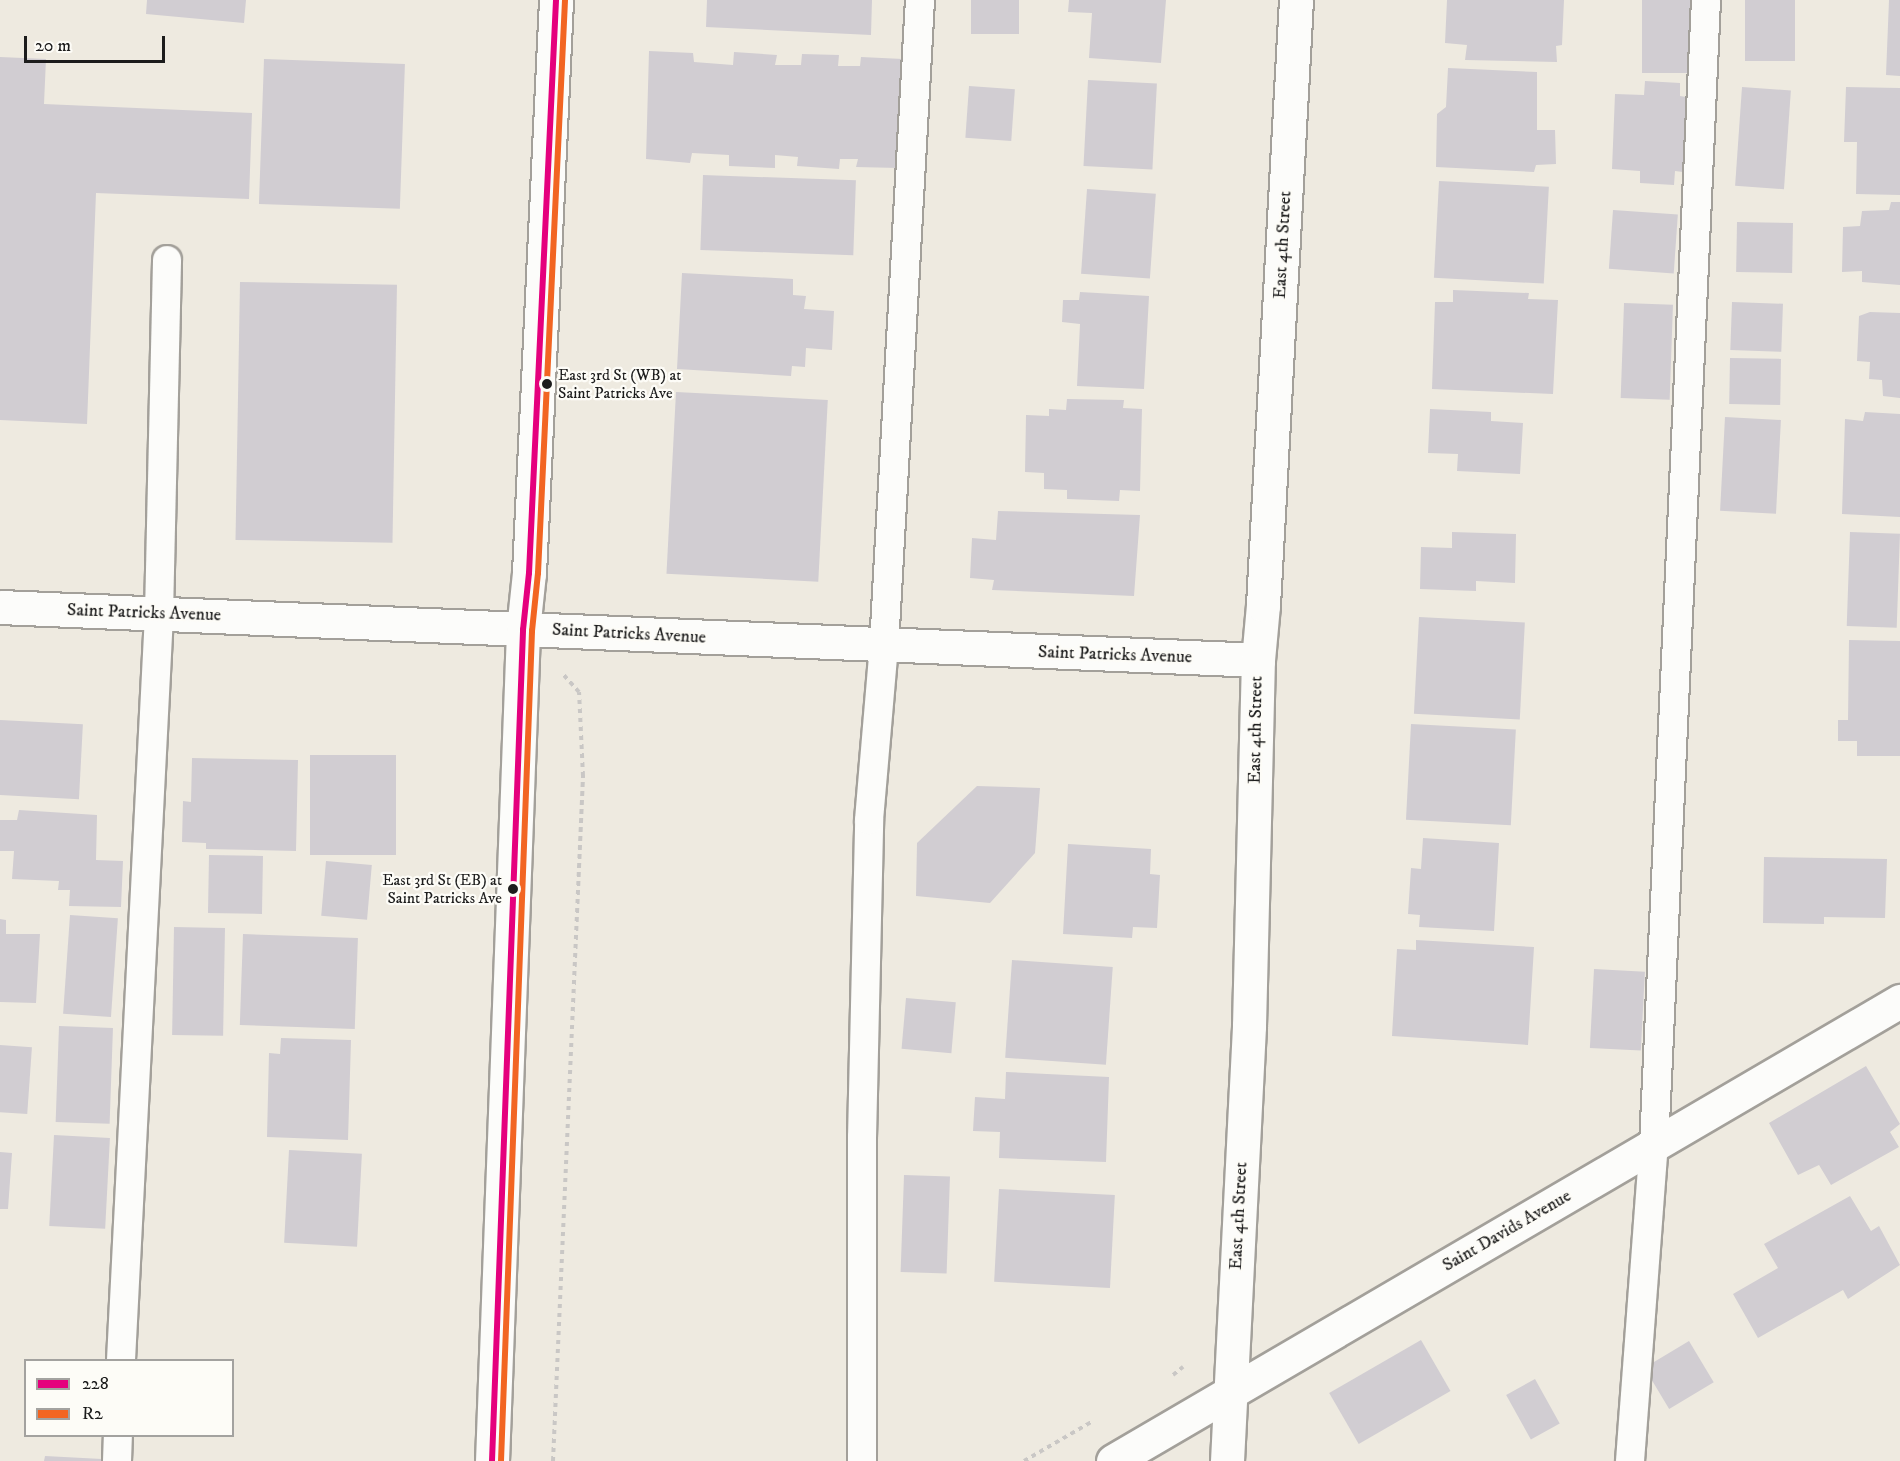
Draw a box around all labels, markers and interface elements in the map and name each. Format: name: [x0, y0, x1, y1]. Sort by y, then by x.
scale bar: [27, 24, 168, 62]
text: 20 m: [35, 35, 71, 57]
street label: East 4th Street: [1269, 190, 1297, 300]
place label: East 3rd St (WB) at Saint Patricks Ave: [558, 365, 681, 403]
marker: East 3rd St (WB) at Saint Patricks Ave: [541, 378, 553, 390]
street label: Saint Patricks Avenue: [67, 600, 221, 626]
street label: Saint Patricks Avenue: [551, 619, 707, 649]
street label: Saint Patricks Avenue: [1038, 642, 1192, 668]
street label: East 4th Street: [1244, 676, 1268, 784]
place label: East 3rd St (EB) at Saint Patricks Ave: [382, 870, 502, 908]
marker: East 3rd St (EB) at Saint Patricks Ave: [507, 883, 519, 895]
street label: East 4th Street: [1225, 1161, 1253, 1271]
street label: Saint Davids Avenue: [1439, 1185, 1575, 1277]
legend: [24, 1359, 234, 1437]
text: 228: [82, 1373, 109, 1395]
text: R2: [82, 1403, 103, 1425]

